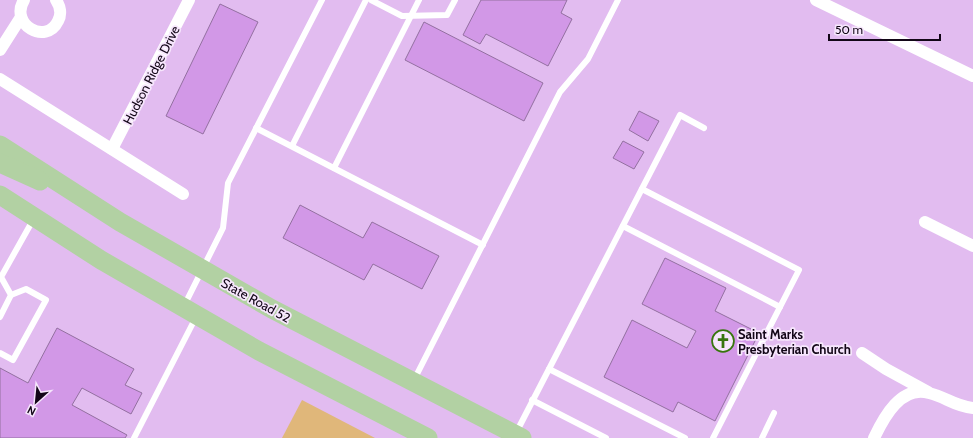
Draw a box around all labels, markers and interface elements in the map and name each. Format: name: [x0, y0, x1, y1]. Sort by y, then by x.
scale bar: [829, 16, 940, 42]
text: 50 m: [835, 22, 863, 37]
street label: Hudson Ridge Drive: [119, 23, 183, 127]
street label: State Road 52: [219, 274, 294, 326]
place label: Saint Marks Presbyterian Church: [738, 326, 851, 357]
church icon: Saint Marks Presbyterian Church: [710, 328, 736, 354]
north arrow: [16, 382, 56, 422]
text: N: [25, 403, 38, 419]

